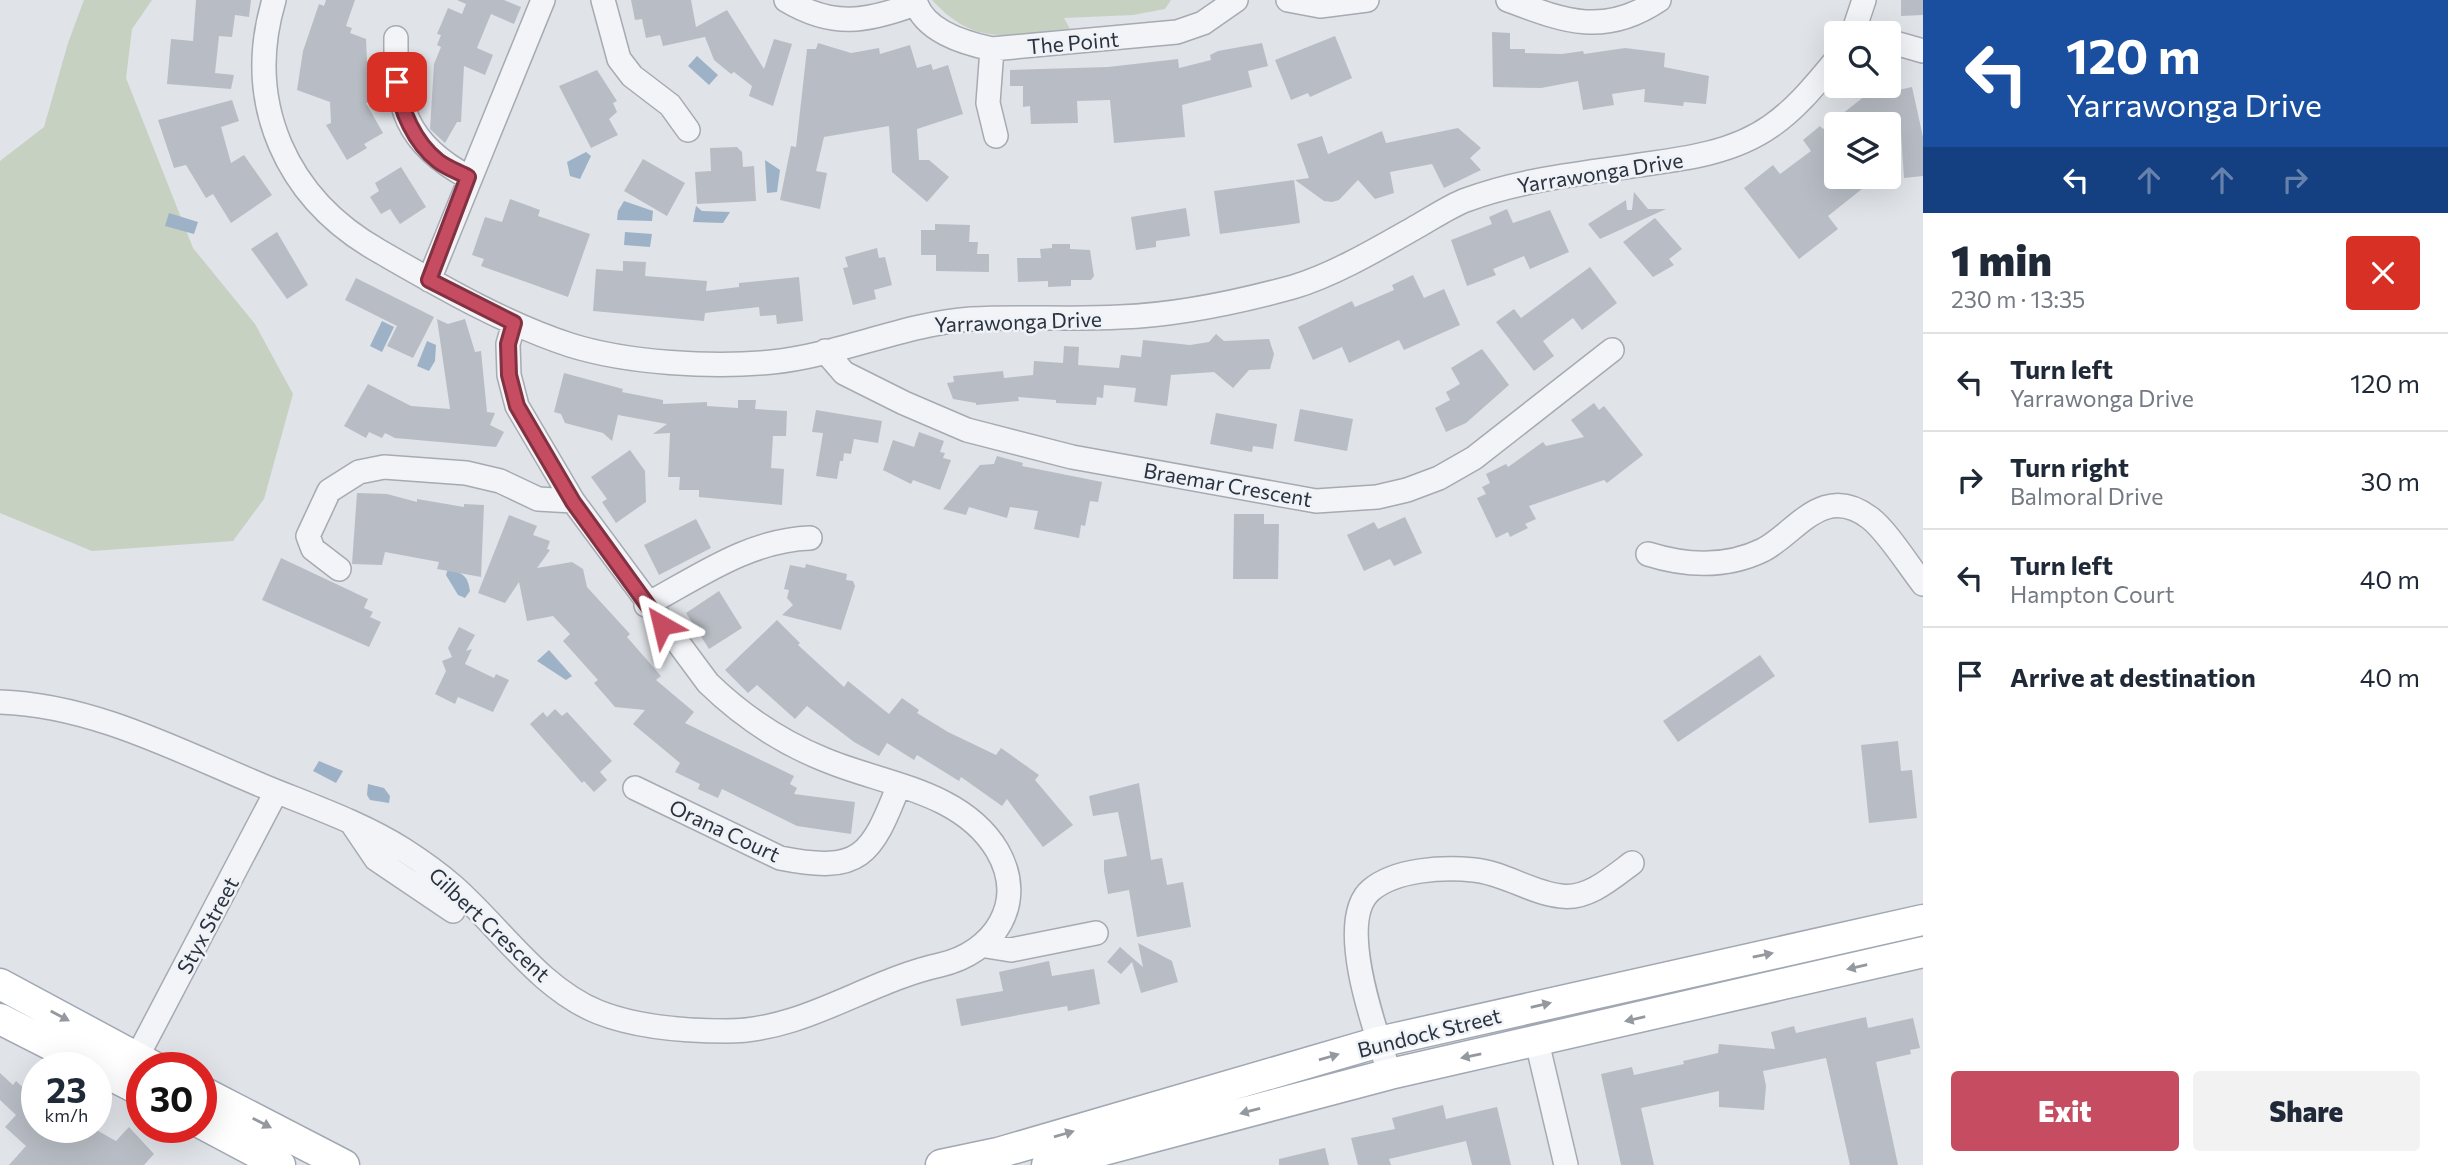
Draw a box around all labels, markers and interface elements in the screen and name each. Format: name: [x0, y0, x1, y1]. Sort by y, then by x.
map controls: [1824, 21, 1901, 189]
button: search: [1824, 21, 1901, 98]
text: 120 m: [2066, 24, 2200, 84]
street label: The Point: [1026, 26, 1120, 58]
icon: left: [1951, 28, 2042, 119]
pin: [367, 52, 427, 112]
icon: arrive: [378, 63, 416, 101]
text: Yarrawonga Drive: [2066, 84, 2322, 124]
button: layers: [1824, 112, 1901, 189]
street label: Yarrawonga Drive: [1515, 147, 1685, 197]
icon: left: [2057, 161, 2095, 199]
icon: ahead: [2130, 161, 2168, 199]
icon: ahead: [2203, 161, 2241, 199]
icon: right: [2276, 161, 2314, 199]
text: 1 min: [1951, 233, 2052, 285]
button: close: [2346, 236, 2420, 310]
text: 230 m · 13:35: [1951, 285, 2085, 313]
street label: Yarrawonga Drive: [934, 306, 1102, 336]
text: Turn left: [2010, 353, 2113, 384]
icon: left: [1951, 363, 1989, 401]
text: 120 m: [2350, 367, 2420, 398]
text: Yarrawonga Drive: [2010, 384, 2194, 412]
text: Turn right: [2010, 451, 2129, 482]
street label: Braemar Crescent: [1142, 457, 1314, 511]
icon: right: [1951, 461, 1989, 499]
text: 30 m: [2361, 465, 2420, 496]
text: Balmoral Drive: [2010, 482, 2163, 510]
text: Turn left: [2010, 549, 2113, 580]
icon: left: [1951, 559, 1989, 597]
text: 40 m: [2360, 563, 2420, 594]
text: Hampton Court: [2010, 580, 2174, 608]
position arrow: [625, 588, 699, 662]
icon: arrive: [1951, 657, 1989, 695]
text: Arrive at destination: [2010, 661, 2256, 692]
text: 40 m: [2360, 661, 2420, 692]
street label: Orana Court: [666, 794, 784, 866]
street label: Gilbert Crescent: [425, 862, 555, 986]
street label: Styx Street: [171, 872, 243, 978]
one-way arrow: [1752, 949, 1774, 960]
one-way arrow: [1845, 962, 1867, 973]
one-way arrow: [1530, 999, 1552, 1010]
street label: Bundock Street: [1355, 1002, 1503, 1062]
one-way arrow: [50, 1010, 70, 1022]
one-way arrow: [1624, 1014, 1646, 1025]
one-way arrow: [1319, 1051, 1341, 1062]
one-way arrow: [1460, 1051, 1482, 1062]
speed limit sign: 30: [126, 1052, 217, 1143]
text: 23: [46, 1067, 87, 1110]
button: Exit: [1951, 1071, 2179, 1151]
button: Share: [2193, 1071, 2420, 1151]
text: km/h: [45, 1104, 88, 1126]
one-way arrow: [1239, 1106, 1261, 1117]
one-way arrow: [252, 1117, 272, 1128]
one-way arrow: [1054, 1129, 1075, 1139]

